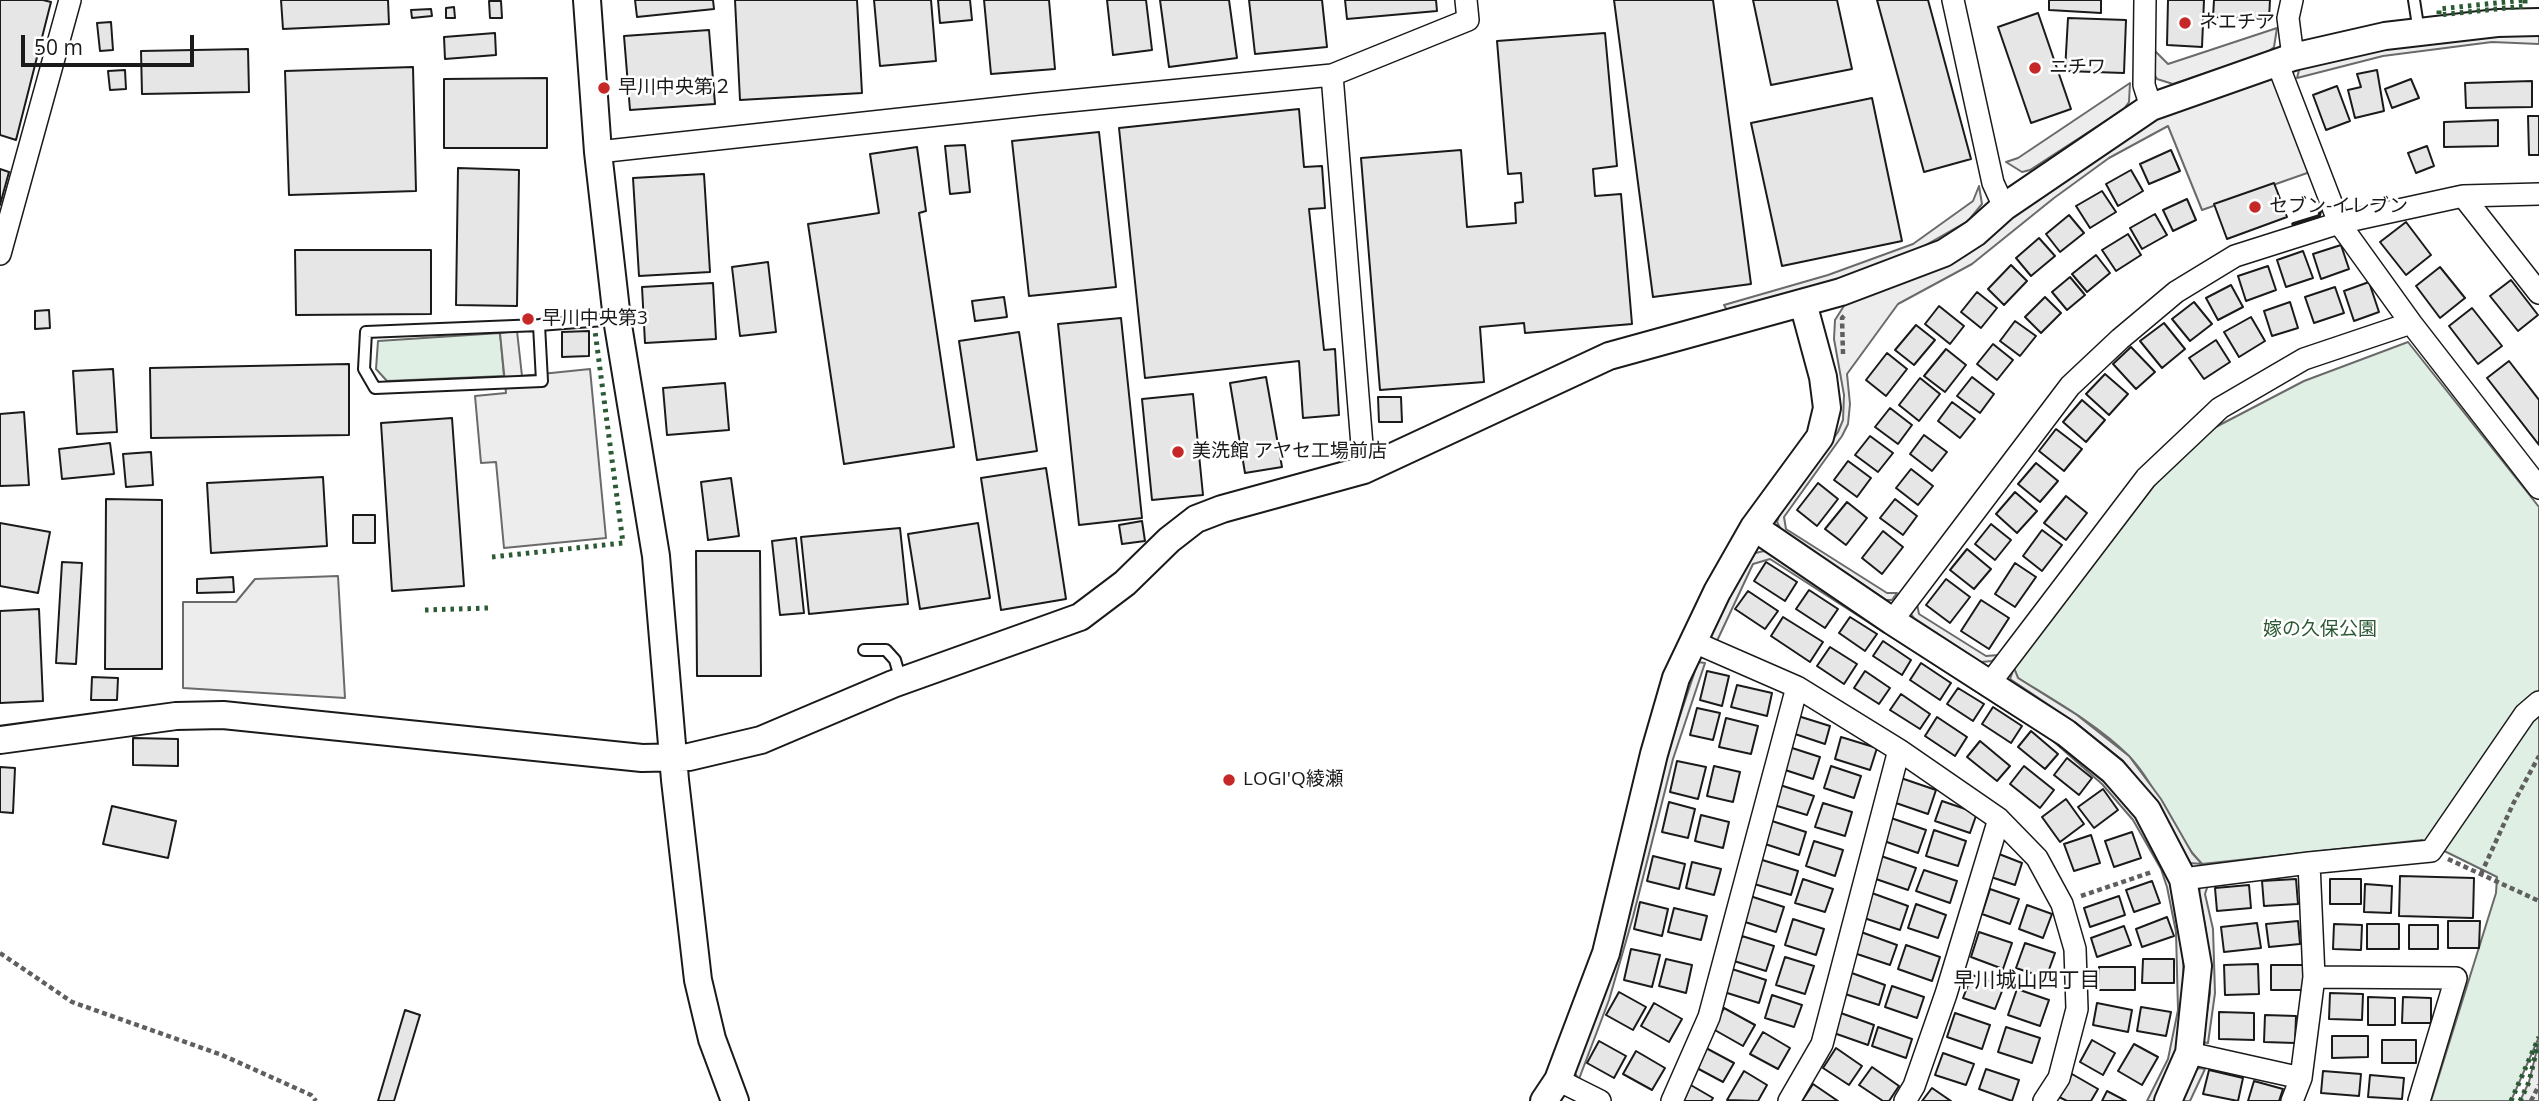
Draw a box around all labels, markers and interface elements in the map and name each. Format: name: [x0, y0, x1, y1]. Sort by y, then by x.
place label: ネエチア: [2199, 12, 2275, 34]
marker: ネエチア: [2177, 15, 2193, 31]
scale bar: [24, 21, 198, 65]
text: 50 m: [34, 33, 83, 61]
place label: ニチワ: [2049, 57, 2106, 79]
marker: ニチワ: [2027, 60, 2043, 76]
place label: 早川中央第２: [618, 77, 732, 99]
marker: 早川中央第２: [596, 80, 612, 96]
place label: セブン-イレブン: [2269, 196, 2408, 218]
marker: セブン-イレブン: [2247, 199, 2263, 215]
place label: 早川中央第3: [542, 308, 648, 330]
marker: 早川中央第3: [520, 311, 536, 327]
place label: 美洗館 アヤセ工場前店: [1192, 441, 1387, 463]
marker: 美洗館 アヤセ工場前店: [1170, 444, 1186, 460]
park label: 嫁の久保公園: [2263, 619, 2377, 641]
place label: LOGI'Q綾瀬: [1243, 769, 1344, 791]
marker: LOGI'Q綾瀬: [1221, 772, 1237, 788]
district label: 早川城山四丁目: [1954, 968, 2100, 994]

